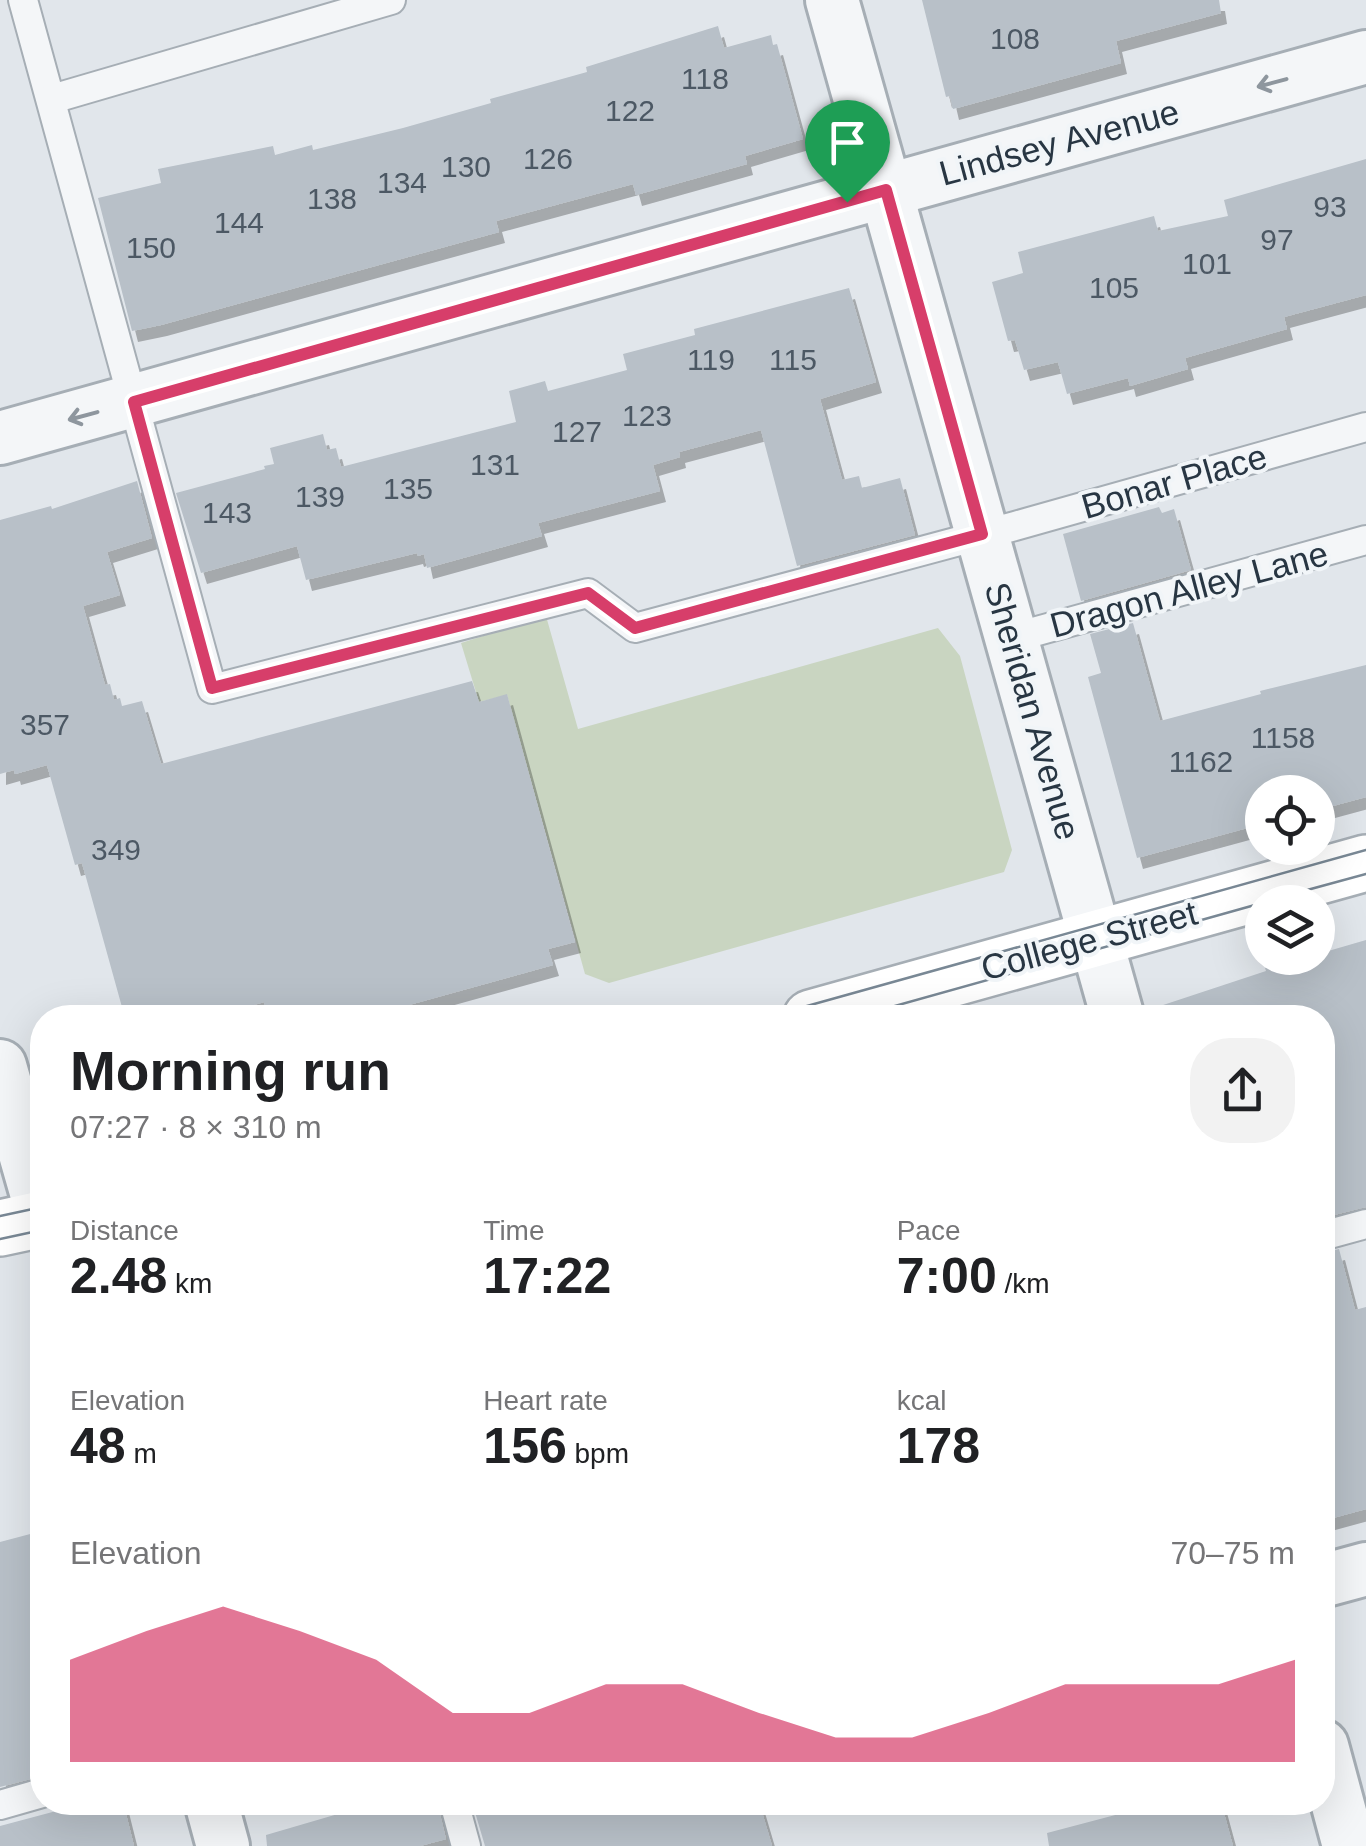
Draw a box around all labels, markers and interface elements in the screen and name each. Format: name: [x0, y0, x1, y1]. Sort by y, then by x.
house number: 108: [990, 22, 1040, 55]
house number: 118: [681, 62, 729, 95]
one-way arrow: [1257, 75, 1288, 94]
street label: Lindsey Avenue: [935, 91, 1183, 193]
house number: 122: [605, 94, 655, 127]
pin: [805, 100, 890, 203]
icon: arrive: [820, 115, 875, 170]
house number: 126: [523, 142, 573, 175]
house number: 130: [441, 150, 491, 183]
house number: 134: [377, 166, 427, 199]
house number: 138: [307, 182, 357, 215]
house number: 93: [1313, 190, 1347, 223]
house number: 144: [214, 206, 264, 239]
house number: 97: [1260, 223, 1294, 256]
house number: 150: [126, 231, 176, 264]
house number: 101: [1182, 247, 1232, 280]
house number: 105: [1089, 271, 1139, 304]
house number: 119: [687, 343, 735, 376]
house number: 115: [769, 343, 817, 376]
house number: 123: [622, 399, 672, 432]
one-way arrow: [67, 407, 99, 426]
house number: 127: [552, 415, 602, 448]
street label: Bonar Place: [1077, 436, 1271, 526]
house number: 131: [470, 448, 520, 481]
house number: 135: [383, 472, 433, 505]
house number: 139: [295, 480, 345, 513]
house number: 143: [202, 496, 252, 529]
street label: Dragon Alley Lane: [1046, 533, 1332, 645]
street label: Sheridan Avenue: [978, 578, 1088, 844]
house number: 357: [20, 708, 70, 741]
house number: 1158: [1251, 721, 1315, 754]
house number: 1162: [1169, 745, 1233, 778]
map controls: [1245, 775, 1335, 975]
button: locate: [1245, 775, 1335, 865]
house number: 349: [91, 833, 141, 866]
button: layers: [1245, 885, 1335, 975]
street label: College Street: [977, 892, 1201, 988]
button: share: [1190, 1038, 1295, 1143]
text: Morning run: [70, 1040, 391, 1102]
text: 07:27 · 8 × 310 m: [70, 1109, 322, 1145]
text: Distance: [70, 1215, 179, 1246]
text: Time: [483, 1215, 545, 1246]
text: Pace: [897, 1215, 960, 1246]
text: 2.48: [70, 1248, 167, 1304]
text: 17:22: [483, 1248, 611, 1304]
text: 7:00: [897, 1248, 997, 1304]
text: km: [167, 1268, 212, 1299]
text: /km: [997, 1268, 1050, 1299]
text: Elevation: [70, 1385, 185, 1416]
text: Heart rate: [483, 1385, 608, 1416]
text: kcal: [897, 1385, 946, 1416]
text: 48: [70, 1418, 126, 1474]
text: 156: [483, 1418, 567, 1474]
text: 178: [897, 1418, 980, 1474]
text: m: [126, 1438, 157, 1469]
text: bpm: [567, 1438, 629, 1469]
text: Elevation: [70, 1535, 202, 1571]
text: 70–75 m: [1170, 1535, 1295, 1571]

